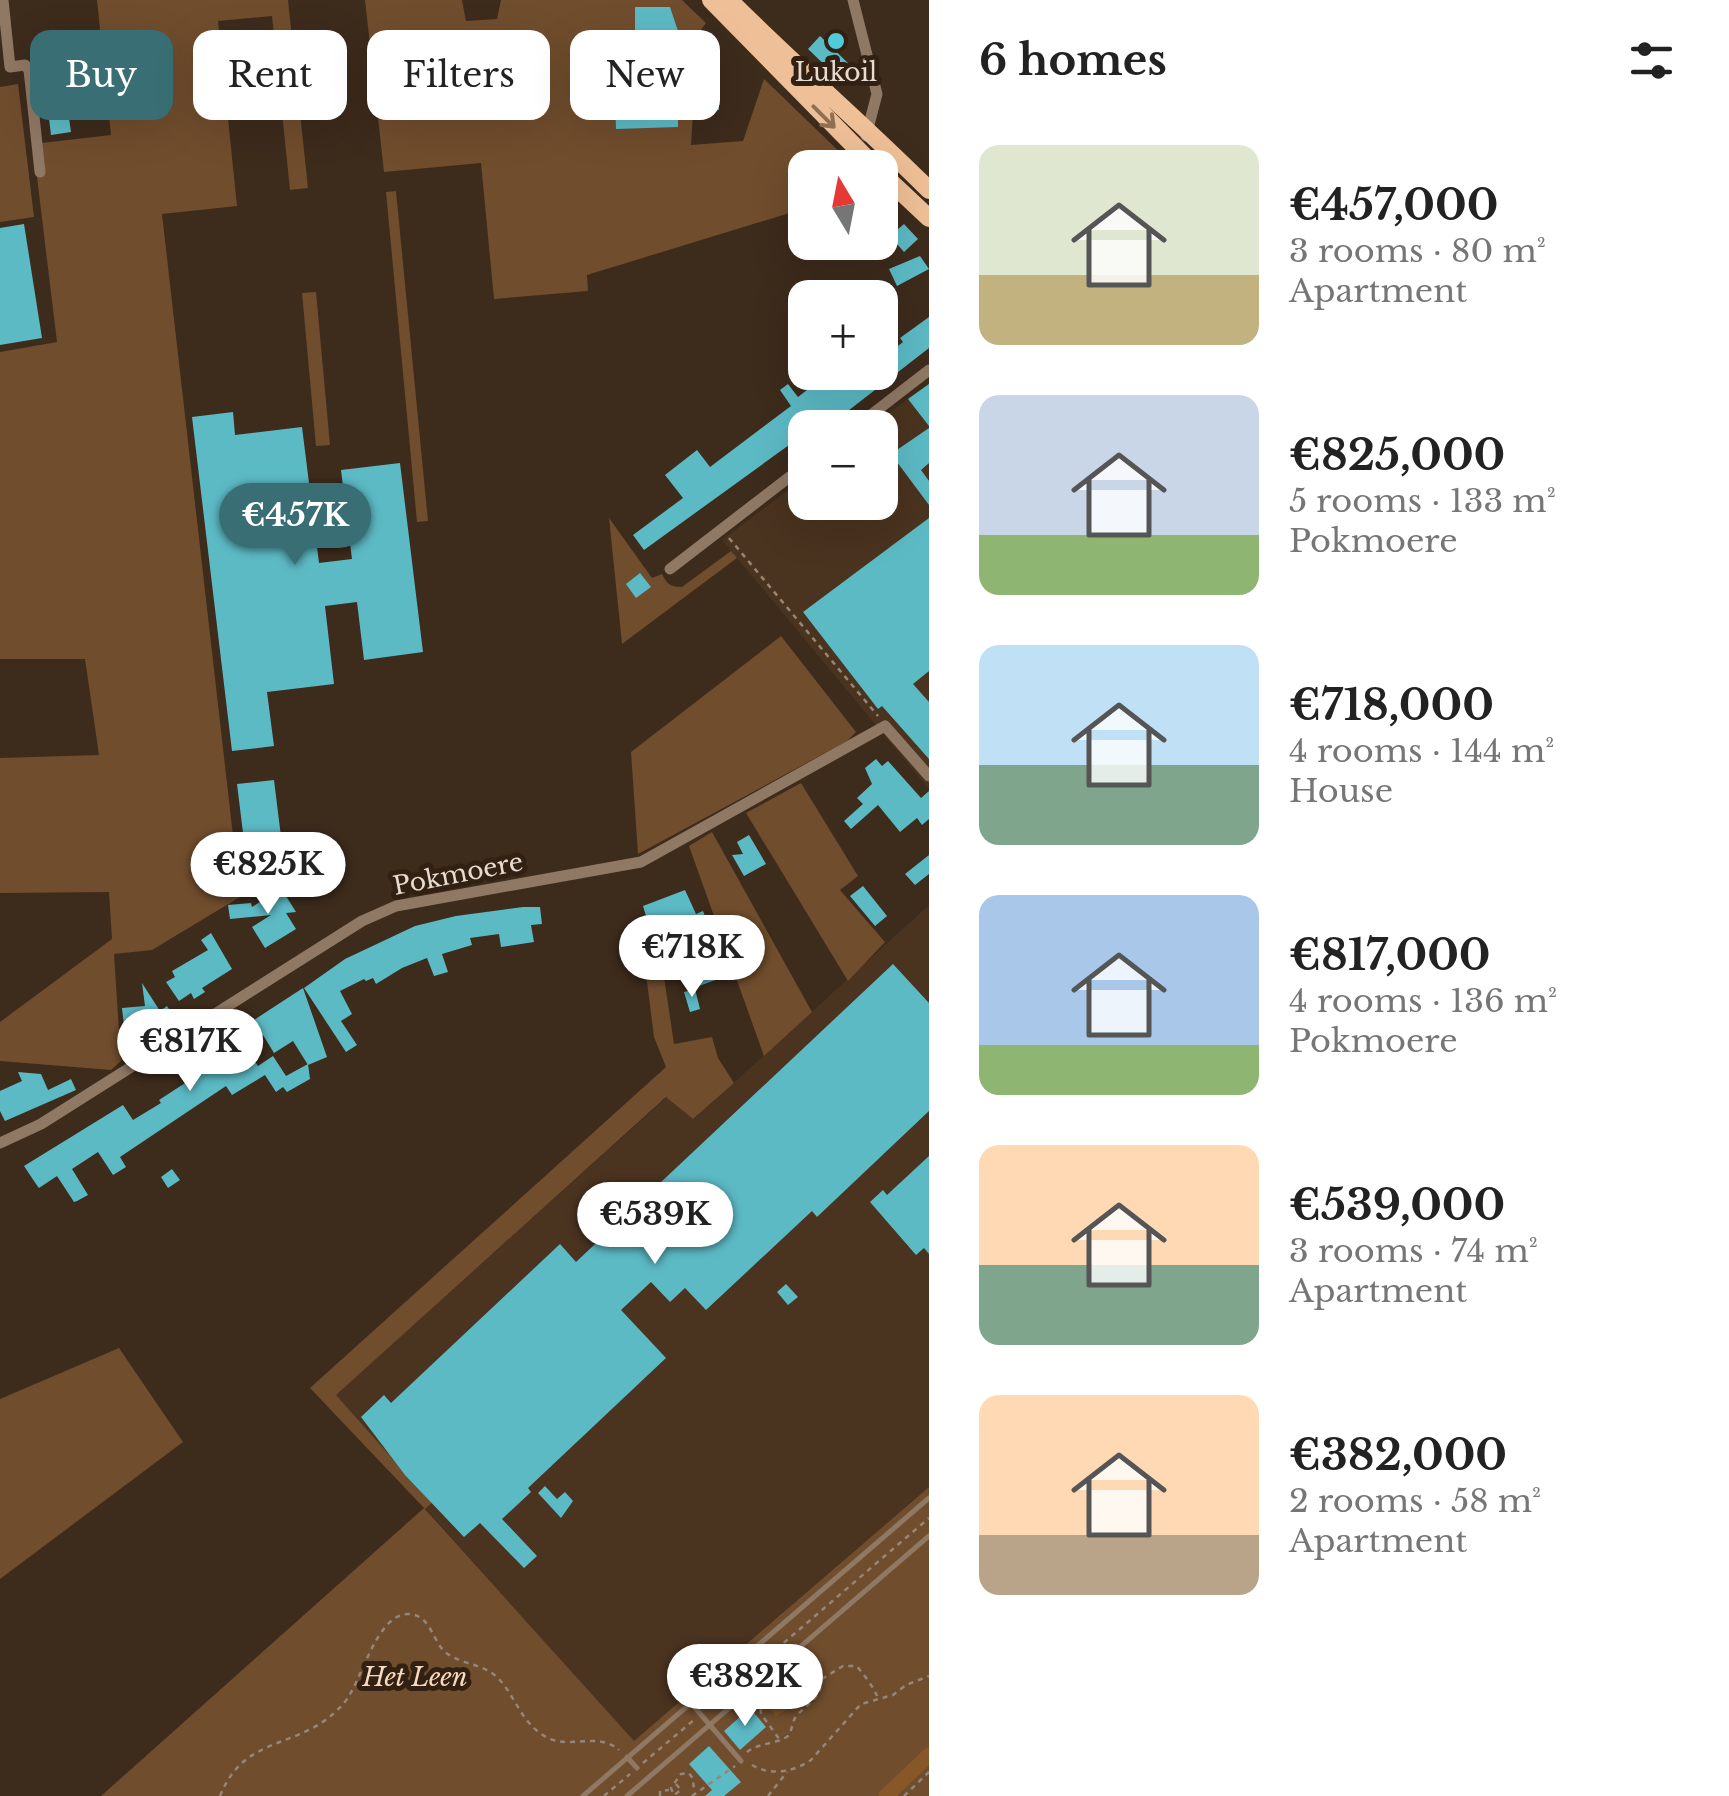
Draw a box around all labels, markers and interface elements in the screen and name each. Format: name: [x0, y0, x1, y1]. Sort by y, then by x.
chip: Buy: [30, 30, 173, 120]
chip: Rent: [193, 30, 347, 120]
chip: Filters: [367, 30, 550, 120]
chip: New: [570, 30, 720, 120]
marker: Lukoil: [825, 30, 847, 52]
icon: filters: [1624, 33, 1679, 88]
text: 6 homes: [979, 34, 1167, 86]
place label: Lukoil: [795, 57, 877, 88]
one-way arrow: [811, 104, 835, 128]
north arrow: [788, 150, 898, 260]
map controls: [788, 150, 898, 520]
text: €457,000: [1289, 179, 1498, 231]
icon: home: [1059, 185, 1179, 305]
text: 3 rooms · 80 m²: [1289, 231, 1546, 271]
text: Apartment: [1289, 271, 1467, 311]
button: +: [788, 280, 898, 390]
button: −: [788, 410, 898, 520]
text: €825,000: [1289, 429, 1505, 481]
icon: home: [1059, 435, 1179, 555]
text: 5 rooms · 133 m²: [1289, 481, 1556, 521]
pin: €457K: [225, 483, 365, 568]
text: €457K: [241, 495, 349, 535]
text: Pokmoere: [1289, 521, 1458, 561]
text: €718,000: [1289, 679, 1494, 731]
icon: home: [1059, 685, 1179, 805]
text: 4 rooms · 144 m²: [1289, 731, 1554, 771]
text: House: [1289, 771, 1393, 811]
pin: €825K: [198, 832, 338, 917]
text: €825K: [213, 844, 323, 884]
street label: Pokmoere: [390, 846, 526, 902]
pin: €718K: [622, 915, 762, 1000]
text: €718K: [641, 927, 743, 967]
text: €817,000: [1289, 929, 1491, 981]
icon: home: [1059, 935, 1179, 1055]
text: 4 rooms · 136 m²: [1289, 981, 1557, 1021]
pin: €817K: [120, 1009, 260, 1094]
text: €817K: [139, 1021, 241, 1061]
text: Pokmoere: [1289, 1021, 1458, 1061]
text: €539,000: [1289, 1179, 1505, 1231]
pin: €539K: [585, 1182, 725, 1267]
icon: home: [1059, 1185, 1179, 1305]
text: €539K: [599, 1194, 711, 1234]
text: 3 rooms · 74 m²: [1289, 1231, 1538, 1271]
text: Apartment: [1289, 1271, 1467, 1311]
text: €382,000: [1289, 1429, 1507, 1481]
icon: home: [1059, 1435, 1179, 1555]
text: 2 rooms · 58 m²: [1289, 1481, 1541, 1521]
text: Apartment: [1289, 1521, 1467, 1561]
pin: €382K: [675, 1644, 815, 1729]
text: €382K: [689, 1656, 801, 1696]
park label: Het Leen: [362, 1662, 467, 1693]

